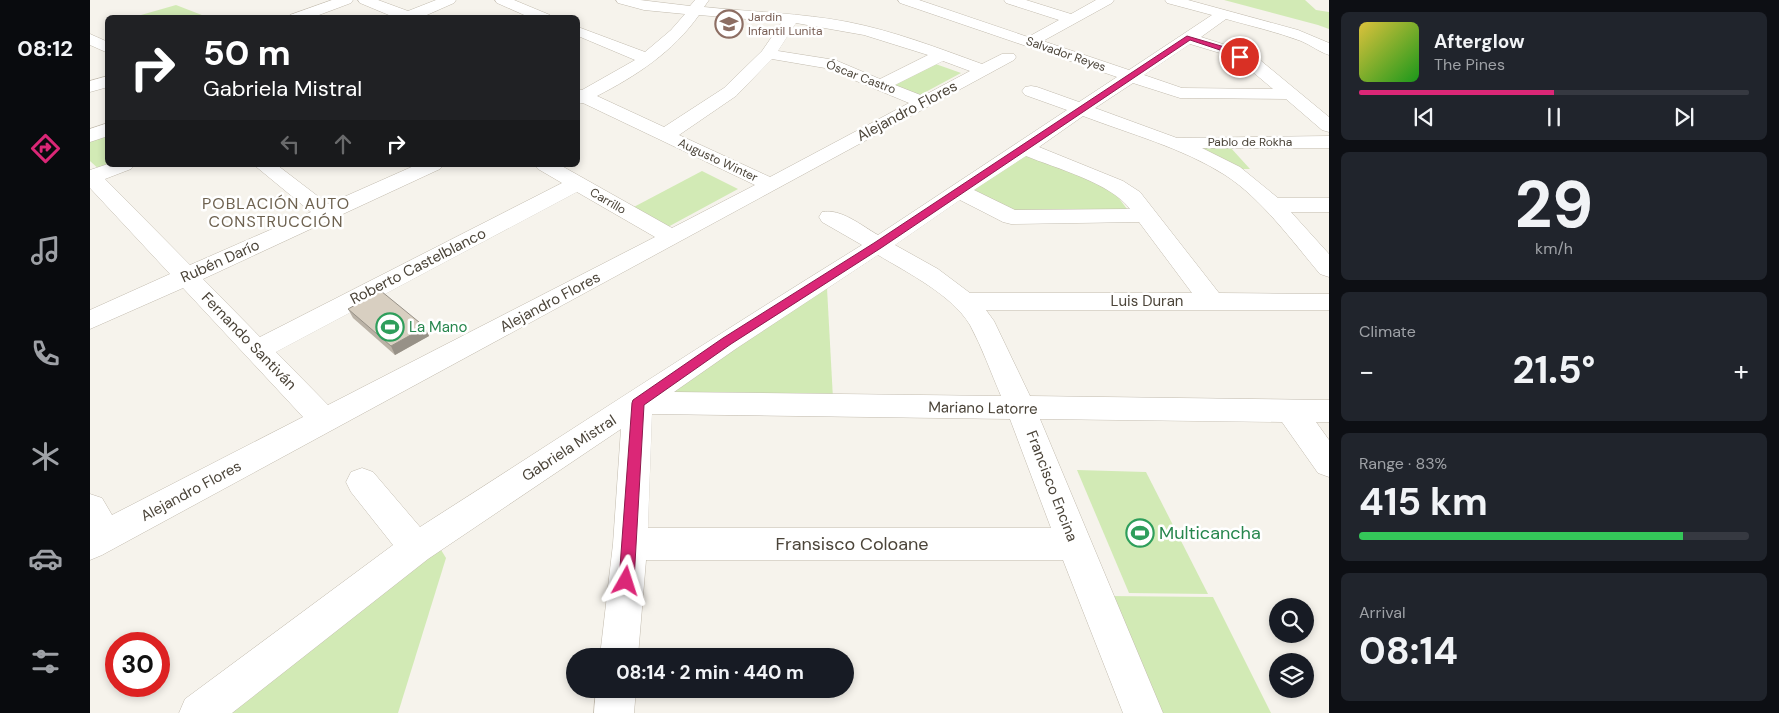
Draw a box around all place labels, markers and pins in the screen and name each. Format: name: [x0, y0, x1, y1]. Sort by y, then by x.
school or university icon: Jardin Infantil Lunita: [714, 9, 744, 39]
place label: Jardin Infantil Lunita: [748, 9, 823, 39]
pin: [1219, 36, 1261, 78]
sports icon: La Mano: [375, 312, 405, 342]
place label: La Mano: [409, 317, 467, 337]
sports icon: Multicancha: [1125, 518, 1155, 548]
place label: Multicancha: [1159, 521, 1261, 545]

